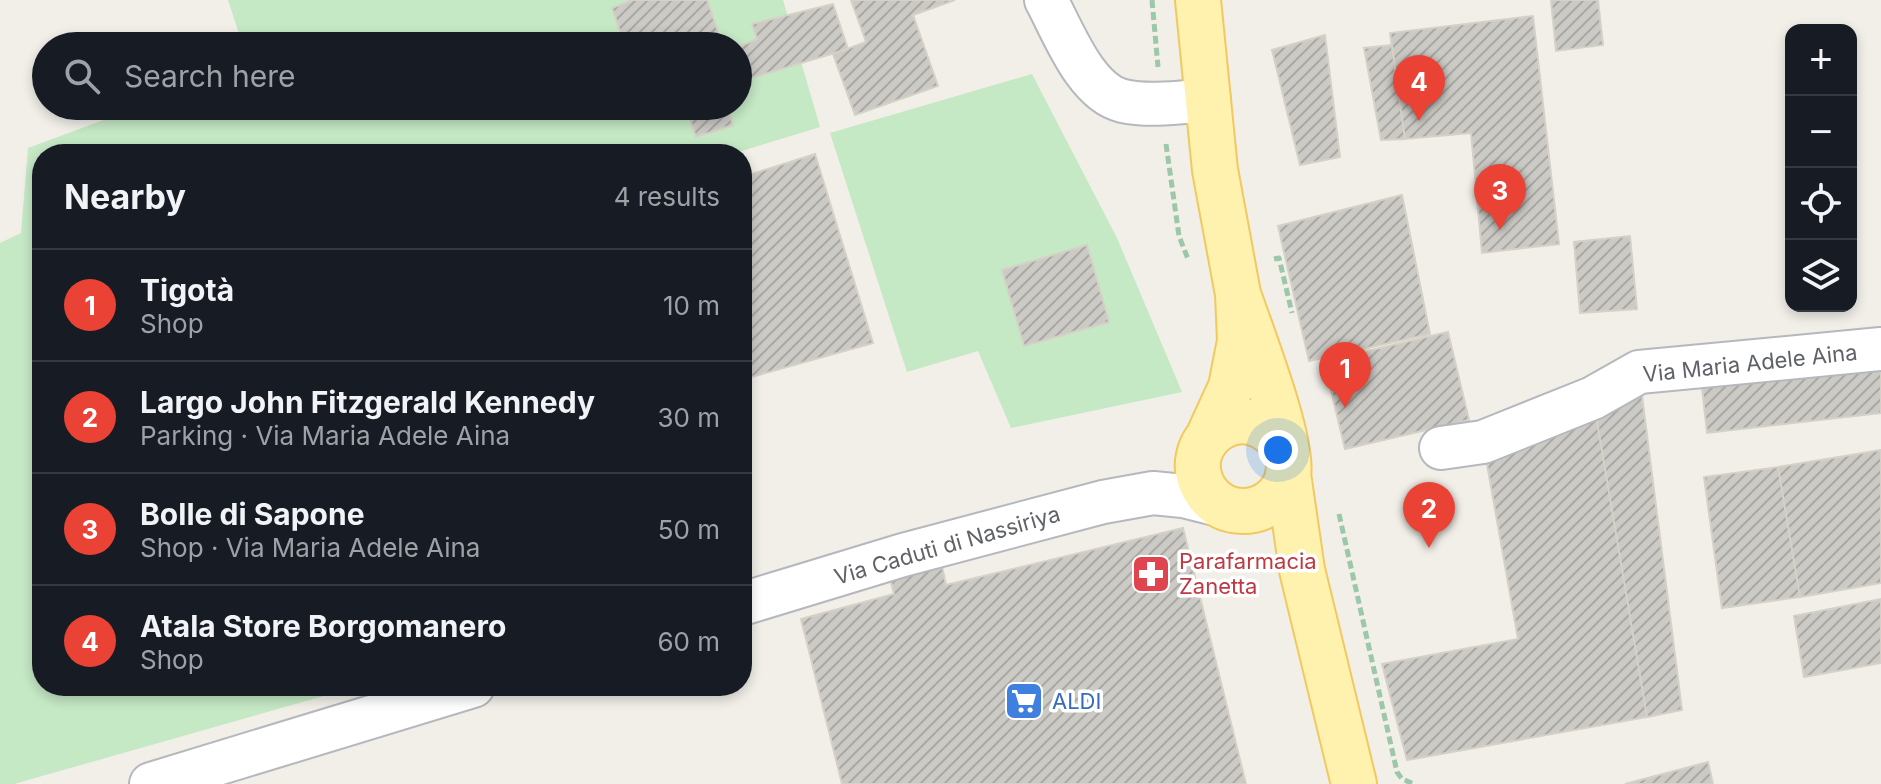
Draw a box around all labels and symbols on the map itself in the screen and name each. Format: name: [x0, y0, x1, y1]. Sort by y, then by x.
pin: 4: [1393, 55, 1445, 121]
pin: 3: [1474, 164, 1526, 230]
street label: Via Maria Adele Aina: [1641, 339, 1859, 387]
pin: 1: [1319, 342, 1371, 408]
your location: [1258, 430, 1298, 470]
pin: 2: [1403, 482, 1455, 548]
street label: Via Caduti di Nassiriya: [831, 500, 1063, 590]
place label: Parafarmacia Zanetta: [1179, 548, 1317, 599]
pharmacy icon: Parafarmacia Zanetta: [1130, 553, 1172, 595]
supermarket icon: ALDI: [1003, 680, 1045, 722]
place label: ALDI: [1052, 688, 1101, 714]

